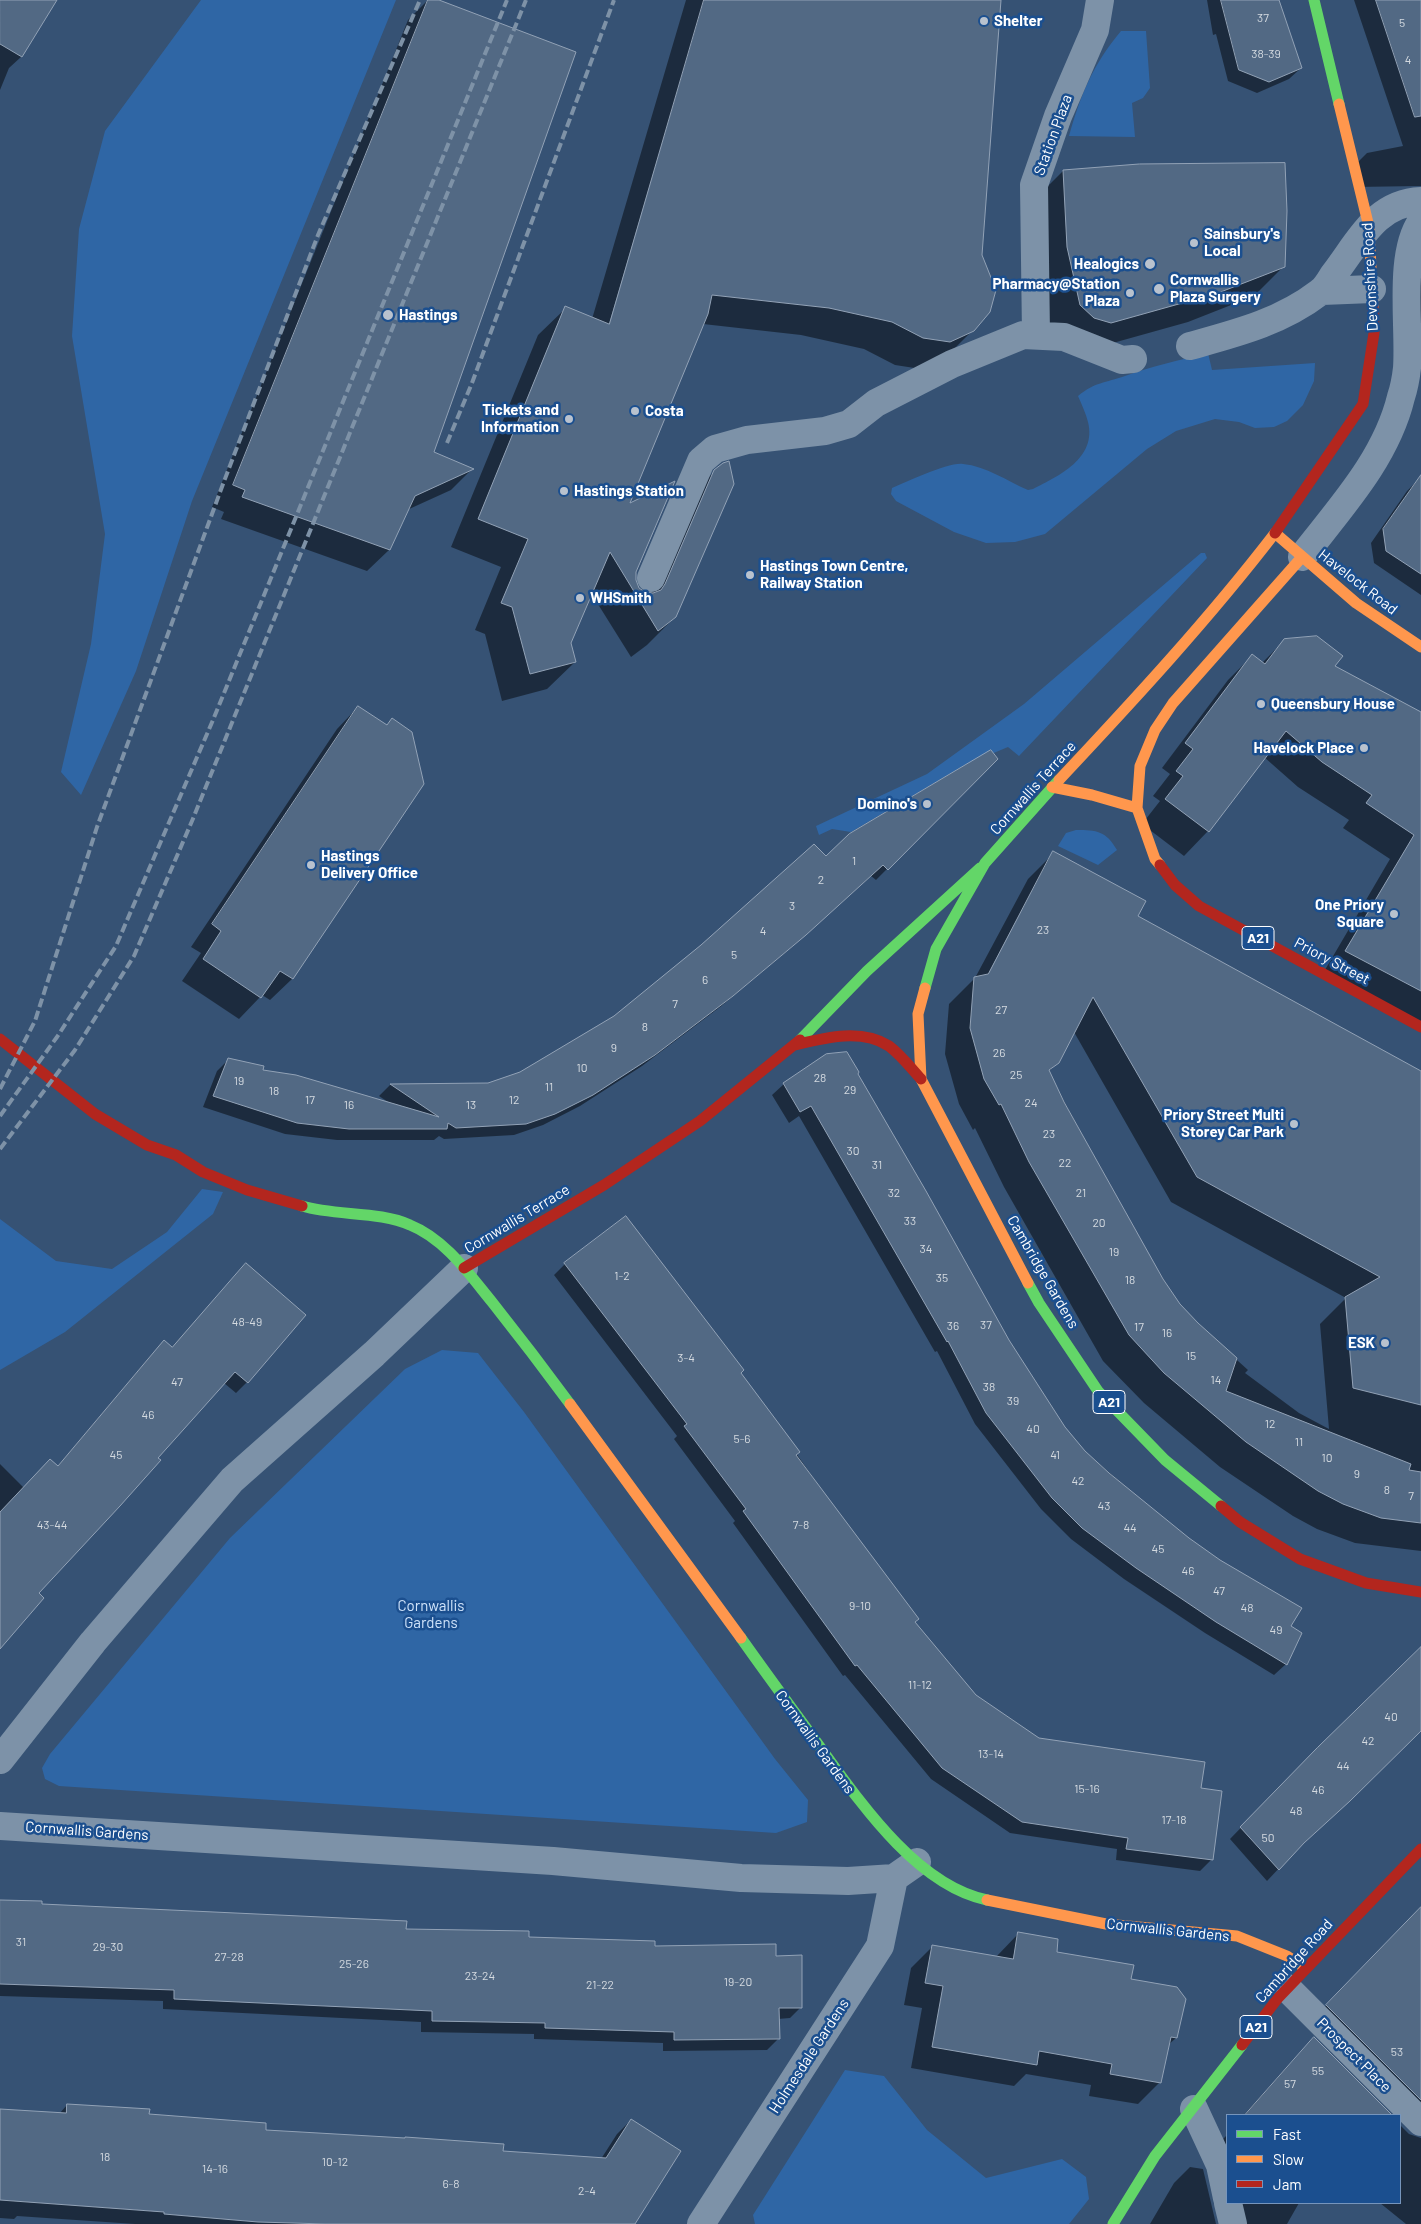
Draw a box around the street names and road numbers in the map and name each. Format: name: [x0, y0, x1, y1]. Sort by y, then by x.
street label: Station Plaza: [1030, 92, 1076, 178]
street label: Devonshire Road: [1358, 222, 1382, 332]
street label: Havelock Road: [1315, 546, 1401, 618]
street label: Cornwallis Terrace: [986, 737, 1080, 839]
road number: A21: [1242, 926, 1274, 950]
street label: Priory Street: [1291, 934, 1373, 988]
street label: Cornwallis Terrace: [461, 1180, 573, 1258]
street label: Cambridge Gardens: [1003, 1212, 1083, 1332]
road number: A21: [1093, 1390, 1125, 1414]
street label: Cornwallis Gardens: [771, 1687, 859, 1797]
street label: Cornwallis Gardens: [25, 1818, 149, 1844]
street label: Cornwallis Gardens: [1106, 1915, 1230, 1945]
street label: Cambridge Road: [1252, 1915, 1336, 2007]
street label: Holmesdale Gardens: [765, 1995, 853, 2117]
street label: Prospect Place: [1313, 2014, 1395, 2096]
road number: A21: [1240, 2015, 1272, 2038]

